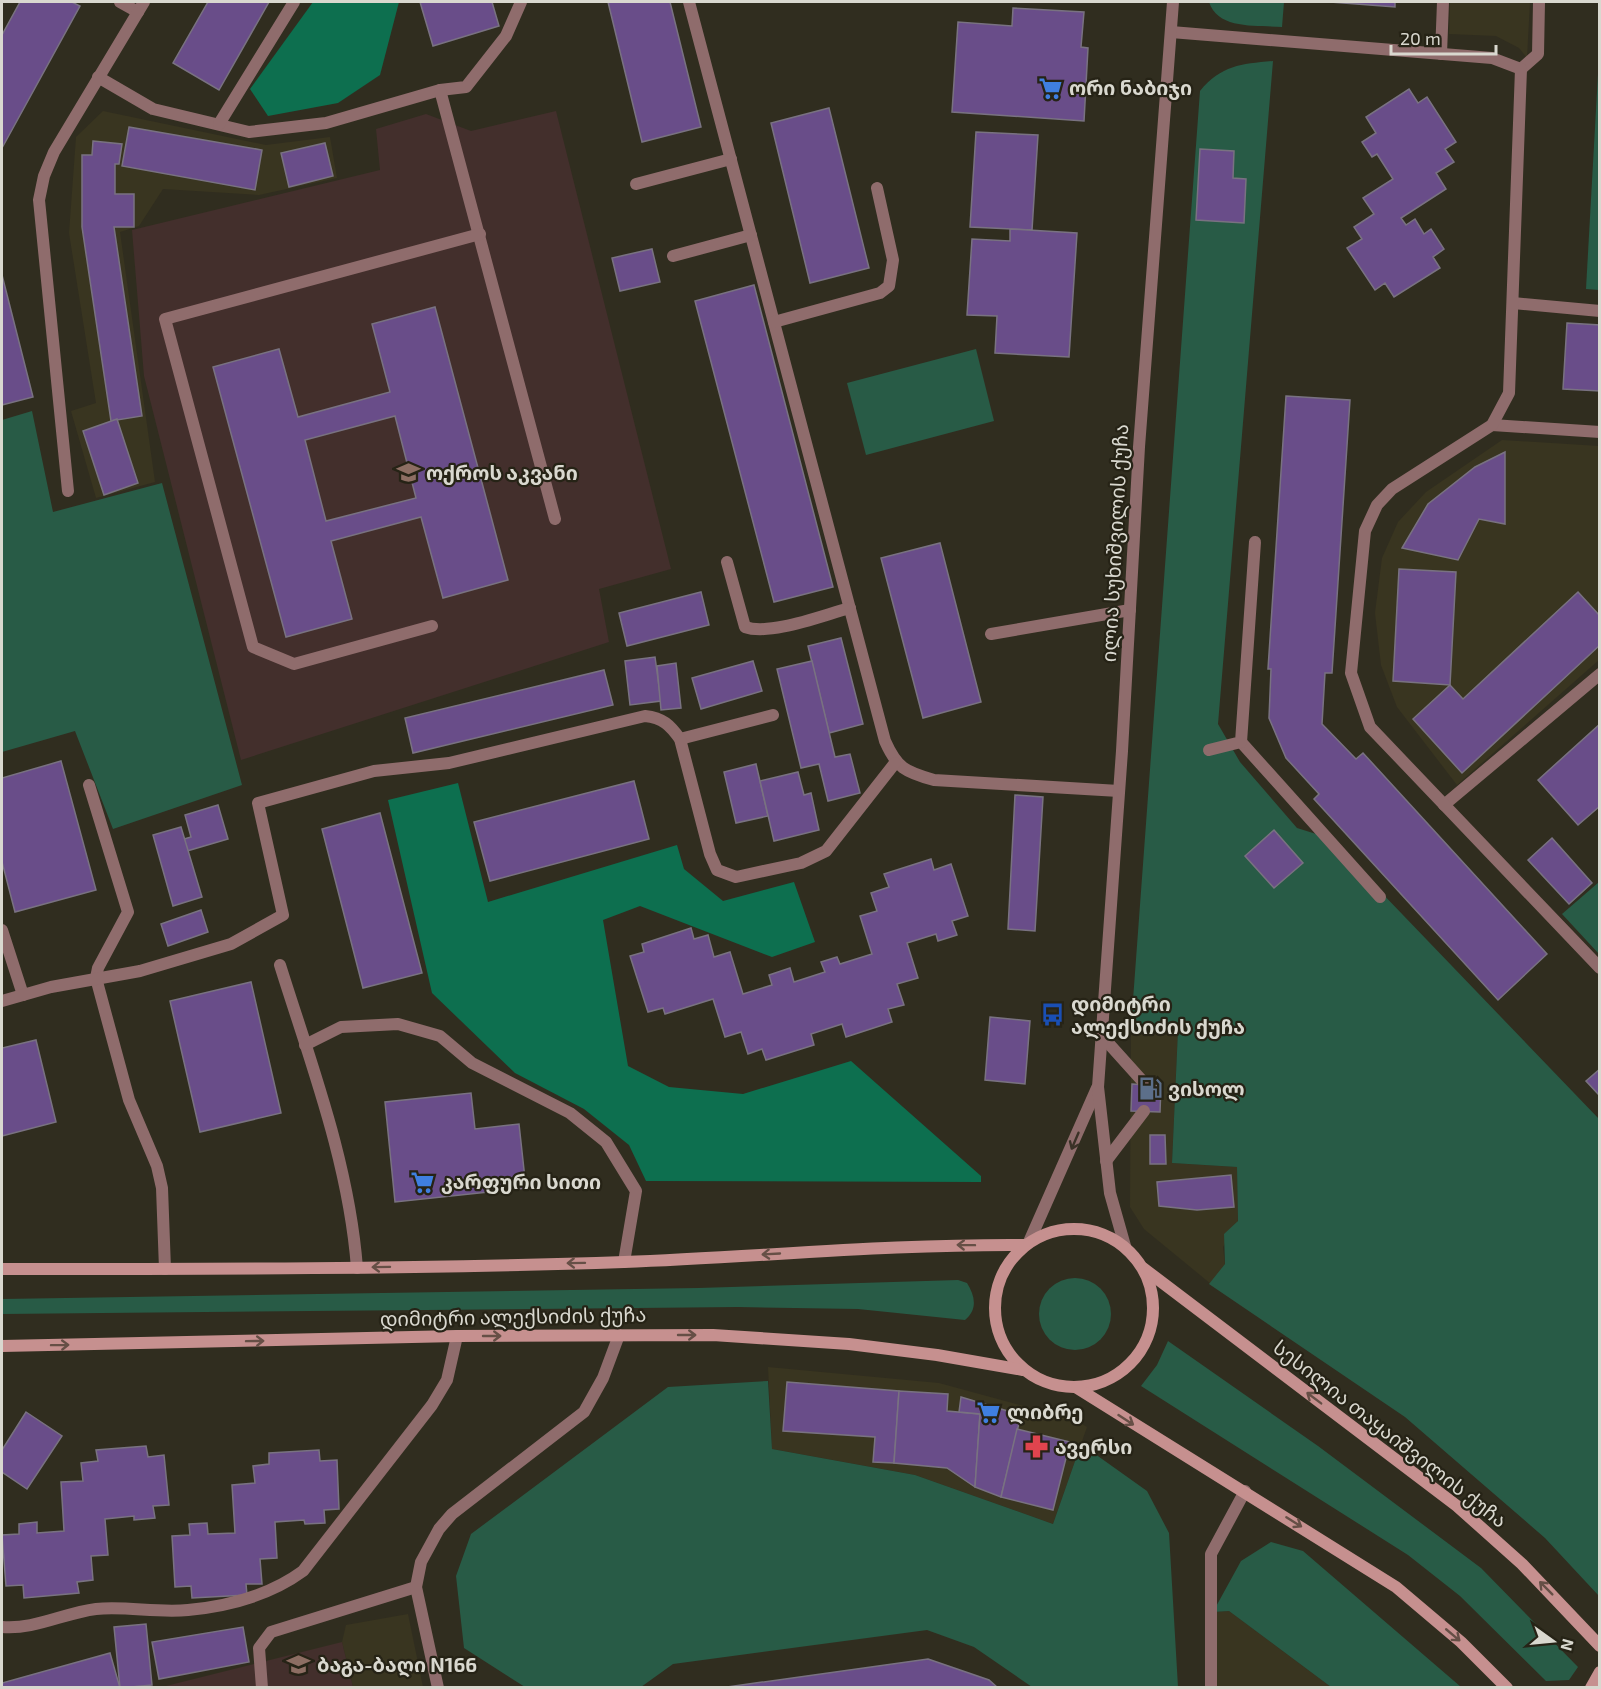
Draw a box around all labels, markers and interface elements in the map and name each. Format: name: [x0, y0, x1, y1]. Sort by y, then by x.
scale bar: [1391, 18, 1496, 56]
text: 20 m: [1400, 27, 1441, 49]
supermarket icon: ორი ნაბიჯი: [1038, 75, 1064, 101]
place label: ორი ნაბიჯი: [1069, 75, 1192, 100]
street label: ილია სუხიშვილის ქუჩა: [1096, 423, 1134, 663]
school or university icon: ოქროს აკვანი: [395, 460, 421, 486]
place label: ოქროს აკვანი: [426, 460, 578, 485]
place label: დიმიტრი ალექსიძის ქუჩა: [1071, 991, 1245, 1039]
bus stop icon: დიმიტრი ალექსიძის ქუჩა: [1040, 1002, 1066, 1028]
fuel station icon: ვისოლ: [1137, 1076, 1163, 1102]
place label: ვისოლ: [1168, 1076, 1245, 1101]
one-way arrow: [1069, 1131, 1080, 1149]
supermarket icon: კარფური სითი: [410, 1169, 436, 1195]
place label: კარფური სითი: [441, 1169, 601, 1194]
one-way arrow: [956, 1239, 976, 1251]
one-way arrow: [762, 1249, 782, 1260]
one-way arrow: [567, 1257, 587, 1268]
one-way arrow: [372, 1261, 392, 1273]
street label: დიმიტრი ალექსიძის ქუჩა: [380, 1302, 646, 1332]
one-way arrow: [676, 1329, 696, 1341]
one-way arrow: [481, 1330, 501, 1342]
one-way arrow: [244, 1335, 264, 1346]
street label: სესილია თაყაიშვილის ქუჩა: [1268, 1335, 1512, 1533]
one-way arrow: [49, 1339, 69, 1351]
one-way arrow: [1306, 1392, 1322, 1405]
supermarket icon: ლიბრე: [976, 1399, 1002, 1425]
place label: ლიბრე: [1007, 1399, 1084, 1424]
one-way arrow: [1117, 1414, 1134, 1426]
pharmacy icon: ავერსი: [1024, 1434, 1050, 1460]
place label: ავერსი: [1055, 1434, 1132, 1459]
one-way arrow: [1285, 1516, 1302, 1528]
one-way arrow: [1538, 1581, 1553, 1595]
north arrow: [1523, 1611, 1583, 1671]
one-way arrow: [1445, 1628, 1460, 1642]
text: N: [1557, 1637, 1579, 1653]
school or university icon: ბაგა-ბაღი N166: [286, 1652, 312, 1678]
place label: ბაგა-ბაღი N166: [317, 1652, 477, 1678]

